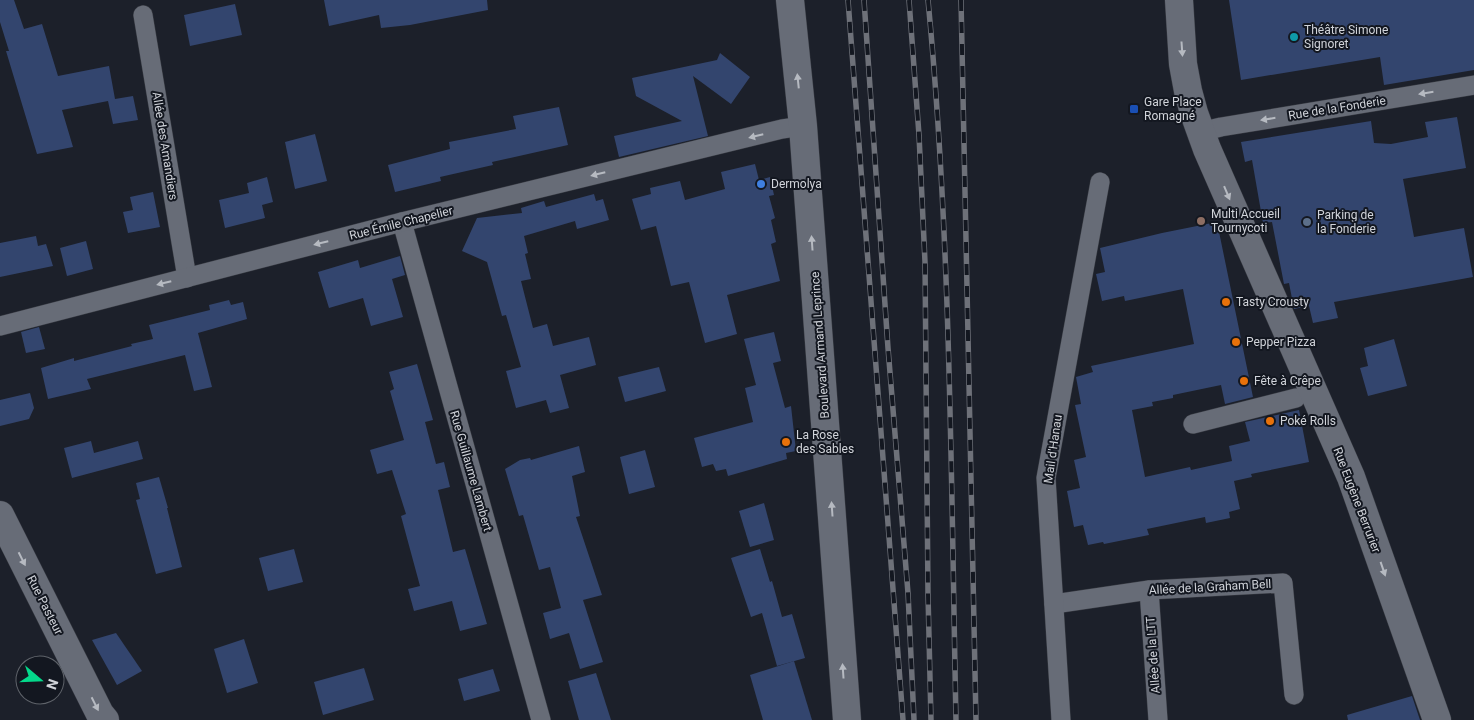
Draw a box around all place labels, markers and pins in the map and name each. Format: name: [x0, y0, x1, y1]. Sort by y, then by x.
place label: Théâtre Simone Signoret: [1304, 23, 1388, 51]
marker: Théâtre Simone Signoret: [1288, 31, 1300, 43]
place label: Gare Place Romagné: [1144, 95, 1202, 123]
marker: Gare Place Romagné: [1128, 103, 1140, 115]
place label: Dermolya: [771, 177, 822, 191]
marker: Dermolya: [755, 178, 767, 190]
place label: Multi Accueil Tournycoti: [1211, 207, 1280, 235]
place label: Parking de la Fonderie: [1317, 208, 1376, 236]
marker: Multi Accueil Tournycoti: [1195, 215, 1207, 227]
marker: Parking de la Fonderie: [1301, 216, 1313, 228]
place label: Tasty Crousty: [1236, 295, 1309, 309]
marker: Tasty Crousty: [1220, 296, 1232, 308]
place label: Pepper Pizza: [1246, 335, 1316, 349]
marker: Pepper Pizza: [1230, 336, 1242, 348]
place label: Fête à Crêpe: [1254, 374, 1321, 388]
marker: Fête à Crêpe: [1238, 375, 1250, 387]
place label: Poké Rolls: [1280, 414, 1336, 428]
marker: Poké Rolls: [1264, 415, 1276, 427]
place label: La Rose des Sables: [796, 428, 854, 456]
marker: La Rose des Sables: [780, 436, 792, 448]

